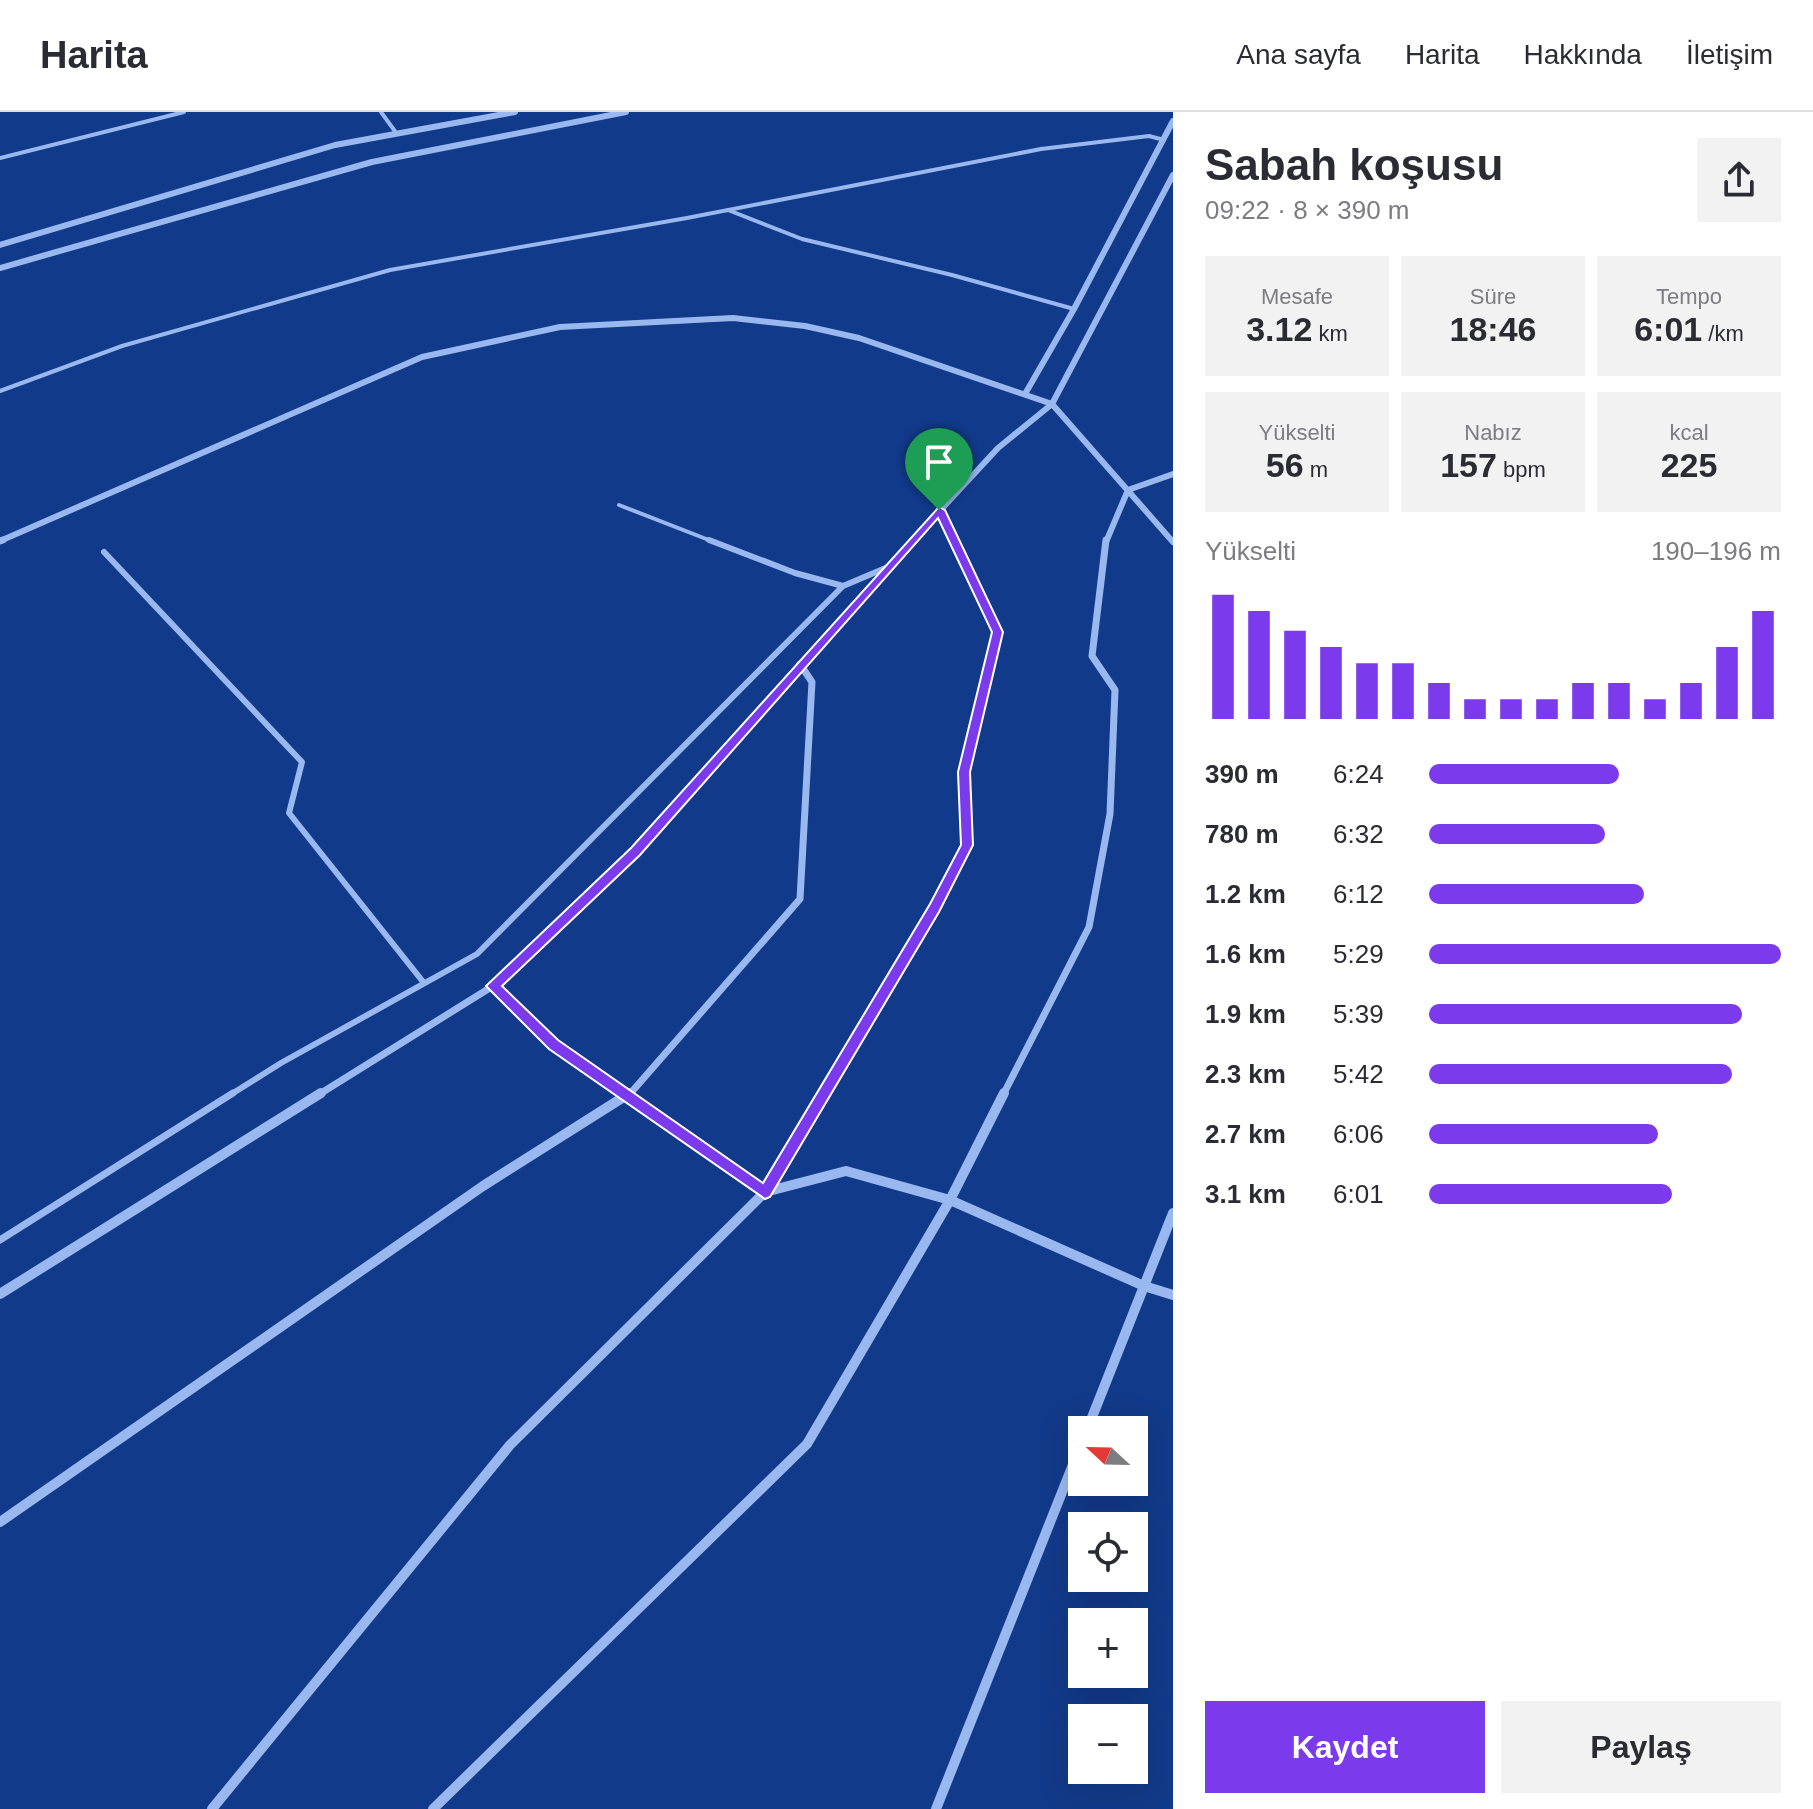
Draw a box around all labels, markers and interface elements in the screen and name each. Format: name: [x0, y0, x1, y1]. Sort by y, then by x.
text: Harita: [40, 34, 148, 76]
text: Ana sayfa: [1236, 39, 1361, 70]
text: Harita: [1405, 39, 1480, 70]
text: Hakkında: [1524, 39, 1642, 70]
text: İletişim: [1686, 39, 1773, 70]
button: share: [1697, 138, 1781, 222]
text: Sabah koşusu: [1205, 140, 1503, 189]
text: 09:22 · 8 × 390 m: [1205, 195, 1410, 225]
text: Mesafe: [1261, 284, 1333, 309]
text: Süre: [1470, 284, 1516, 309]
text: Tempo: [1656, 284, 1722, 309]
text: 3.12: [1246, 310, 1312, 348]
text: 18:46: [1450, 310, 1536, 348]
text: 6:01: [1634, 310, 1702, 348]
text: km: [1312, 321, 1348, 346]
text: /km: [1702, 321, 1744, 346]
text: Yükselti: [1258, 420, 1336, 445]
text: Nabız: [1464, 420, 1522, 445]
text: kcal: [1669, 420, 1709, 445]
pin: [905, 428, 973, 510]
icon: arrive: [917, 440, 961, 484]
text: 56: [1266, 446, 1304, 484]
text: 157: [1440, 446, 1497, 484]
text: 225: [1661, 446, 1717, 484]
text: m: [1304, 457, 1328, 482]
text: bpm: [1497, 457, 1546, 482]
text: Yükselti: [1205, 536, 1296, 566]
text: 190–196 m: [1651, 536, 1781, 566]
text: 390 m: [1205, 759, 1279, 789]
text: 6:24: [1333, 759, 1384, 789]
text: 780 m: [1205, 819, 1279, 849]
text: 6:32: [1333, 819, 1384, 849]
text: 1.2 km: [1205, 879, 1286, 909]
text: 6:12: [1333, 879, 1384, 909]
text: 1.6 km: [1205, 939, 1286, 969]
text: 5:29: [1333, 939, 1384, 969]
text: 1.9 km: [1205, 999, 1286, 1029]
text: 5:39: [1333, 999, 1384, 1029]
text: 2.3 km: [1205, 1059, 1286, 1089]
text: 5:42: [1333, 1059, 1384, 1089]
text: 2.7 km: [1205, 1119, 1286, 1149]
text: 6:06: [1333, 1119, 1384, 1149]
text: 3.1 km: [1205, 1179, 1286, 1209]
text: 6:01: [1333, 1179, 1384, 1209]
north arrow: [1068, 1416, 1148, 1496]
map controls: [1068, 1416, 1148, 1784]
button: locate: [1068, 1512, 1148, 1592]
button: +: [1068, 1608, 1148, 1688]
button: Kaydet: [1205, 1701, 1485, 1793]
button: Paylaş: [1501, 1701, 1781, 1793]
button: −: [1068, 1704, 1148, 1784]

